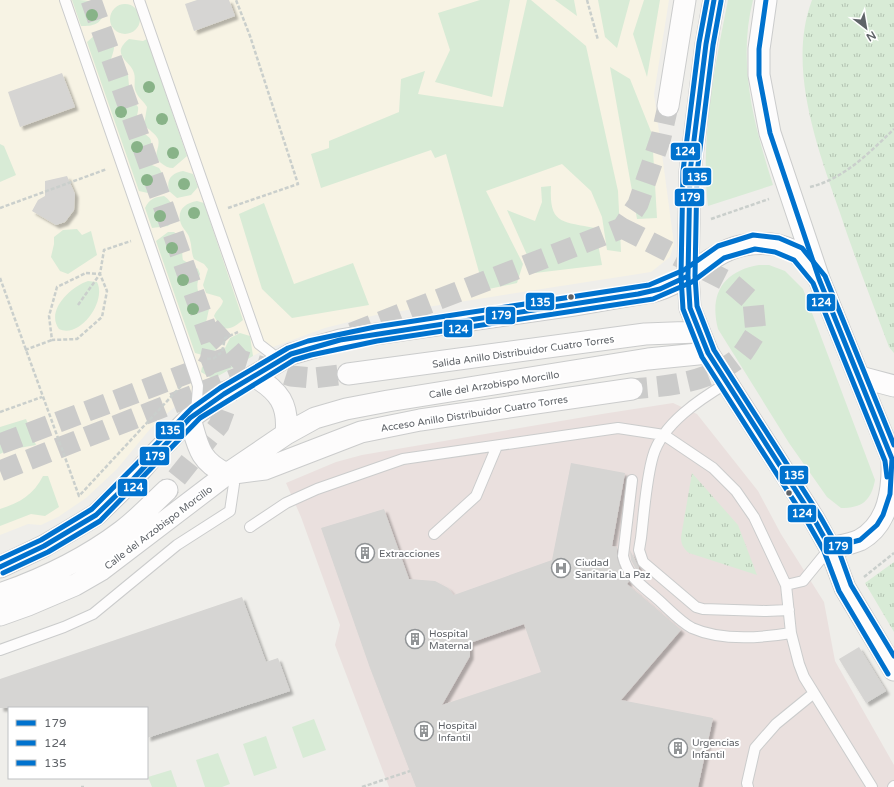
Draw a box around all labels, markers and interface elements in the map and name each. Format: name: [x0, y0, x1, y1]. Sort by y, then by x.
north arrow: [846, 8, 886, 48]
text: N: [864, 28, 878, 44]
line badge: 124: [670, 142, 701, 161]
text: 124: [675, 145, 695, 158]
line badge: 135: [682, 167, 712, 186]
text: 135: [687, 171, 707, 184]
line badge: 179: [674, 188, 705, 207]
text: 179: [680, 191, 700, 204]
line badge: 135: [525, 292, 555, 311]
unlabelled marker: [566, 292, 576, 302]
line badge: 124: [806, 293, 836, 312]
text: 135: [530, 296, 550, 309]
text: 124: [811, 296, 831, 309]
line badge: 179: [485, 306, 516, 325]
text: 179: [491, 309, 511, 322]
line badge: 124: [443, 319, 473, 338]
text: 124: [448, 323, 468, 336]
street label: Salida Anillo Distribuidor Cuatro Torres: [431, 333, 615, 371]
street label: Calle del Arzobispo Morcillo: [428, 369, 560, 401]
street label: Acceso Anillo Distribuidor Cuatro Torres: [380, 393, 569, 435]
line badge: 135: [155, 421, 185, 440]
text: 135: [160, 424, 180, 437]
line badge: 179: [139, 446, 170, 466]
text: 179: [145, 450, 165, 463]
line badge: 135: [779, 465, 809, 485]
text: 135: [784, 469, 804, 482]
line badge: 124: [117, 478, 148, 497]
text: 124: [123, 481, 143, 494]
street label: Calle del Arzobispo Morcillo: [102, 483, 215, 572]
unlabelled marker: [784, 488, 794, 498]
line badge: 124: [787, 504, 817, 523]
text: 124: [792, 507, 812, 520]
line badge: 179: [823, 536, 853, 555]
text: 179: [828, 540, 848, 553]
building icon: Extracciones: [354, 542, 376, 564]
place label: Extracciones: [379, 548, 440, 560]
hospital icon: Ciudad Sanitaria La Paz: [550, 557, 572, 579]
place label: Ciudad Sanitaria La Paz: [575, 557, 650, 581]
building icon: Hospital Maternal: [404, 628, 426, 650]
place label: Hospital Maternal: [429, 628, 472, 652]
legend: [8, 707, 148, 779]
text: 179: [44, 716, 67, 730]
building icon: Hospital Infantil: [413, 720, 435, 742]
place label: Hospital Infantil: [438, 720, 477, 744]
text: 124: [44, 736, 67, 750]
building icon: Urgencias Infantil: [667, 737, 689, 759]
place label: Urgencias Infantil: [692, 737, 740, 761]
text: 135: [44, 756, 67, 770]

